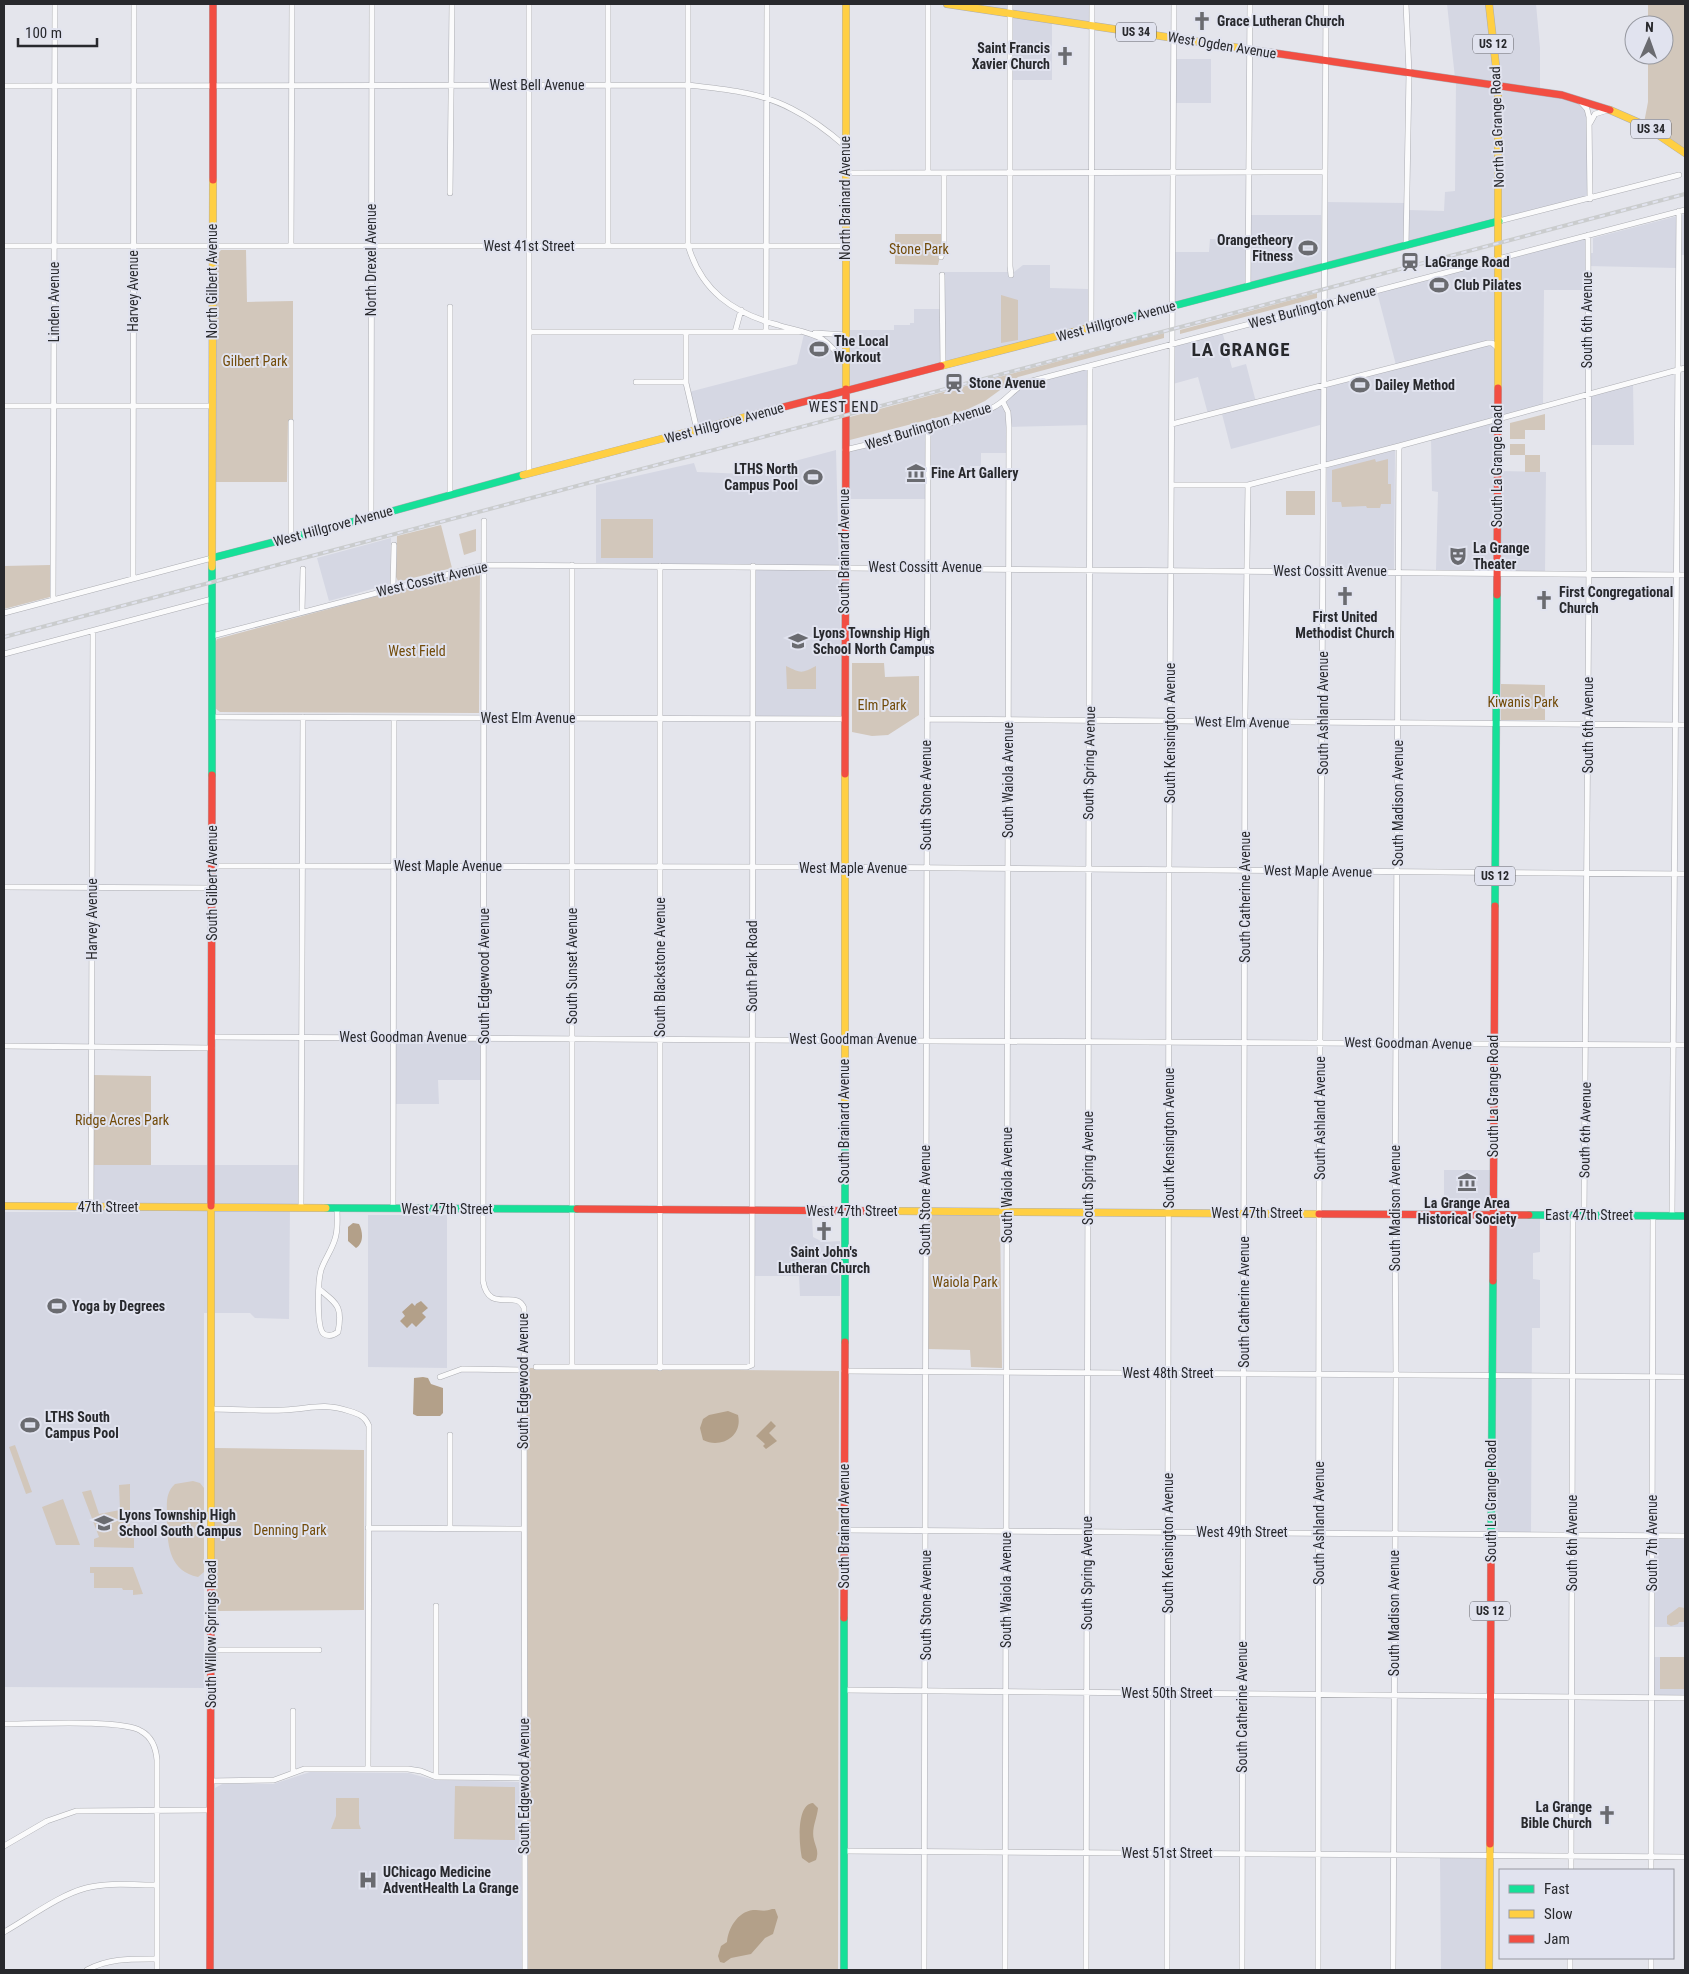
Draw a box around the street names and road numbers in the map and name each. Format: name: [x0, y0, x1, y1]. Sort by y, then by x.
road number: US 34: [1116, 22, 1156, 42]
street label: West Ogden Avenue: [1166, 29, 1278, 62]
road number: US 12: [1473, 34, 1513, 54]
street label: North La Grange Road: [1487, 66, 1507, 188]
street label: West Bell Avenue: [490, 77, 585, 93]
road number: US 34: [1631, 120, 1671, 138]
street label: North Brainard Avenue: [837, 136, 853, 260]
street label: North Drexel Avenue: [363, 203, 379, 316]
street label: North Gilbert Avenue: [204, 223, 220, 338]
street label: West 41st Street: [483, 238, 575, 254]
street label: Harvey Avenue: [125, 250, 141, 332]
street label: Linden Avenue: [46, 261, 62, 342]
street label: South 6th Avenue: [1579, 271, 1595, 368]
street label: West Burlington Avenue: [1247, 282, 1378, 332]
street label: West Hillgrove Avenue: [1055, 297, 1178, 345]
street label: West Hillgrove Avenue: [663, 399, 786, 447]
street label: West Burlington Avenue: [863, 399, 993, 453]
street label: South La Grange Road: [1489, 405, 1505, 527]
street label: South Brainard Avenue: [836, 488, 852, 613]
street label: West Hillgrove Avenue: [272, 502, 395, 550]
street label: West Cossitt Avenue: [375, 558, 490, 600]
street label: West Cossitt Avenue: [868, 559, 982, 575]
street label: West Cossitt Avenue: [1273, 563, 1387, 579]
street label: South Ashland Avenue: [1315, 651, 1331, 775]
street label: South Kensington Avenue: [1162, 662, 1178, 803]
street label: South 6th Avenue: [1580, 676, 1596, 773]
street label: South Spring Avenue: [1080, 705, 1098, 820]
street label: West Elm Avenue: [481, 710, 576, 726]
street label: West Elm Avenue: [1194, 713, 1290, 731]
street label: South Waiola Avenue: [1000, 722, 1016, 838]
street label: South Stone Avenue: [918, 739, 934, 850]
street label: South Madison Avenue: [1390, 739, 1406, 866]
street label: South Gilbert Avenue: [204, 825, 220, 941]
street label: South Catherine Avenue: [1237, 831, 1253, 963]
street label: West Maple Avenue: [394, 858, 503, 874]
street label: West Maple Avenue: [799, 860, 908, 876]
street label: West Maple Avenue: [1264, 862, 1373, 880]
road number: US 12: [1475, 866, 1515, 886]
street label: Harvey Avenue: [84, 878, 100, 960]
street label: South Blackstone Avenue: [652, 897, 668, 1037]
street label: South Sunset Avenue: [564, 907, 580, 1024]
street label: South Edgewood Avenue: [476, 908, 492, 1044]
street label: South Park Road: [744, 920, 760, 1012]
street label: West Goodman Avenue: [339, 1029, 467, 1045]
street label: West Goodman Avenue: [789, 1031, 917, 1047]
street label: West Goodman Avenue: [1344, 1034, 1472, 1052]
street label: South La Grange Road: [1485, 1035, 1501, 1157]
street label: South Ashland Avenue: [1312, 1056, 1328, 1180]
street label: South Brainard Avenue: [836, 1058, 852, 1183]
street label: South Kensington Avenue: [1161, 1067, 1177, 1208]
street label: South 6th Avenue: [1576, 1081, 1594, 1178]
street label: South Spring Avenue: [1080, 1111, 1096, 1225]
street label: South Waiola Avenue: [999, 1127, 1015, 1243]
street label: South Stone Avenue: [917, 1144, 933, 1255]
street label: South Madison Avenue: [1387, 1144, 1403, 1271]
street label: 47th Street: [78, 1199, 138, 1215]
street label: West 47th Street: [401, 1201, 493, 1217]
street label: West 47th Street: [806, 1203, 898, 1219]
street label: West 47th Street: [1211, 1205, 1303, 1221]
street label: East 47th Street: [1545, 1207, 1633, 1223]
street label: South Catherine Avenue: [1236, 1236, 1252, 1368]
street label: South Edgewood Avenue: [515, 1313, 531, 1449]
street label: West 48th Street: [1122, 1365, 1214, 1381]
street label: South La Grange Road: [1483, 1440, 1499, 1562]
street label: South Ashland Avenue: [1311, 1461, 1327, 1585]
street label: South Brainard Avenue: [836, 1463, 852, 1588]
street label: South Kensington Avenue: [1160, 1472, 1176, 1613]
street label: South 6th Avenue: [1564, 1494, 1580, 1591]
street label: South 7th Avenue: [1644, 1494, 1660, 1591]
street label: South Spring Avenue: [1079, 1516, 1095, 1630]
street label: West 49th Street: [1196, 1524, 1288, 1540]
street label: South Waiola Avenue: [998, 1532, 1014, 1648]
street label: South Stone Avenue: [918, 1549, 934, 1660]
street label: South Madison Avenue: [1386, 1549, 1402, 1676]
street label: South Willow Springs Road: [203, 1560, 219, 1708]
road number: US 12: [1470, 1602, 1510, 1620]
street label: South Catherine Avenue: [1234, 1641, 1250, 1773]
street label: West 50th Street: [1121, 1685, 1213, 1701]
street label: South Edgewood Avenue: [516, 1718, 532, 1854]
street label: West 51st Street: [1121, 1845, 1213, 1861]

